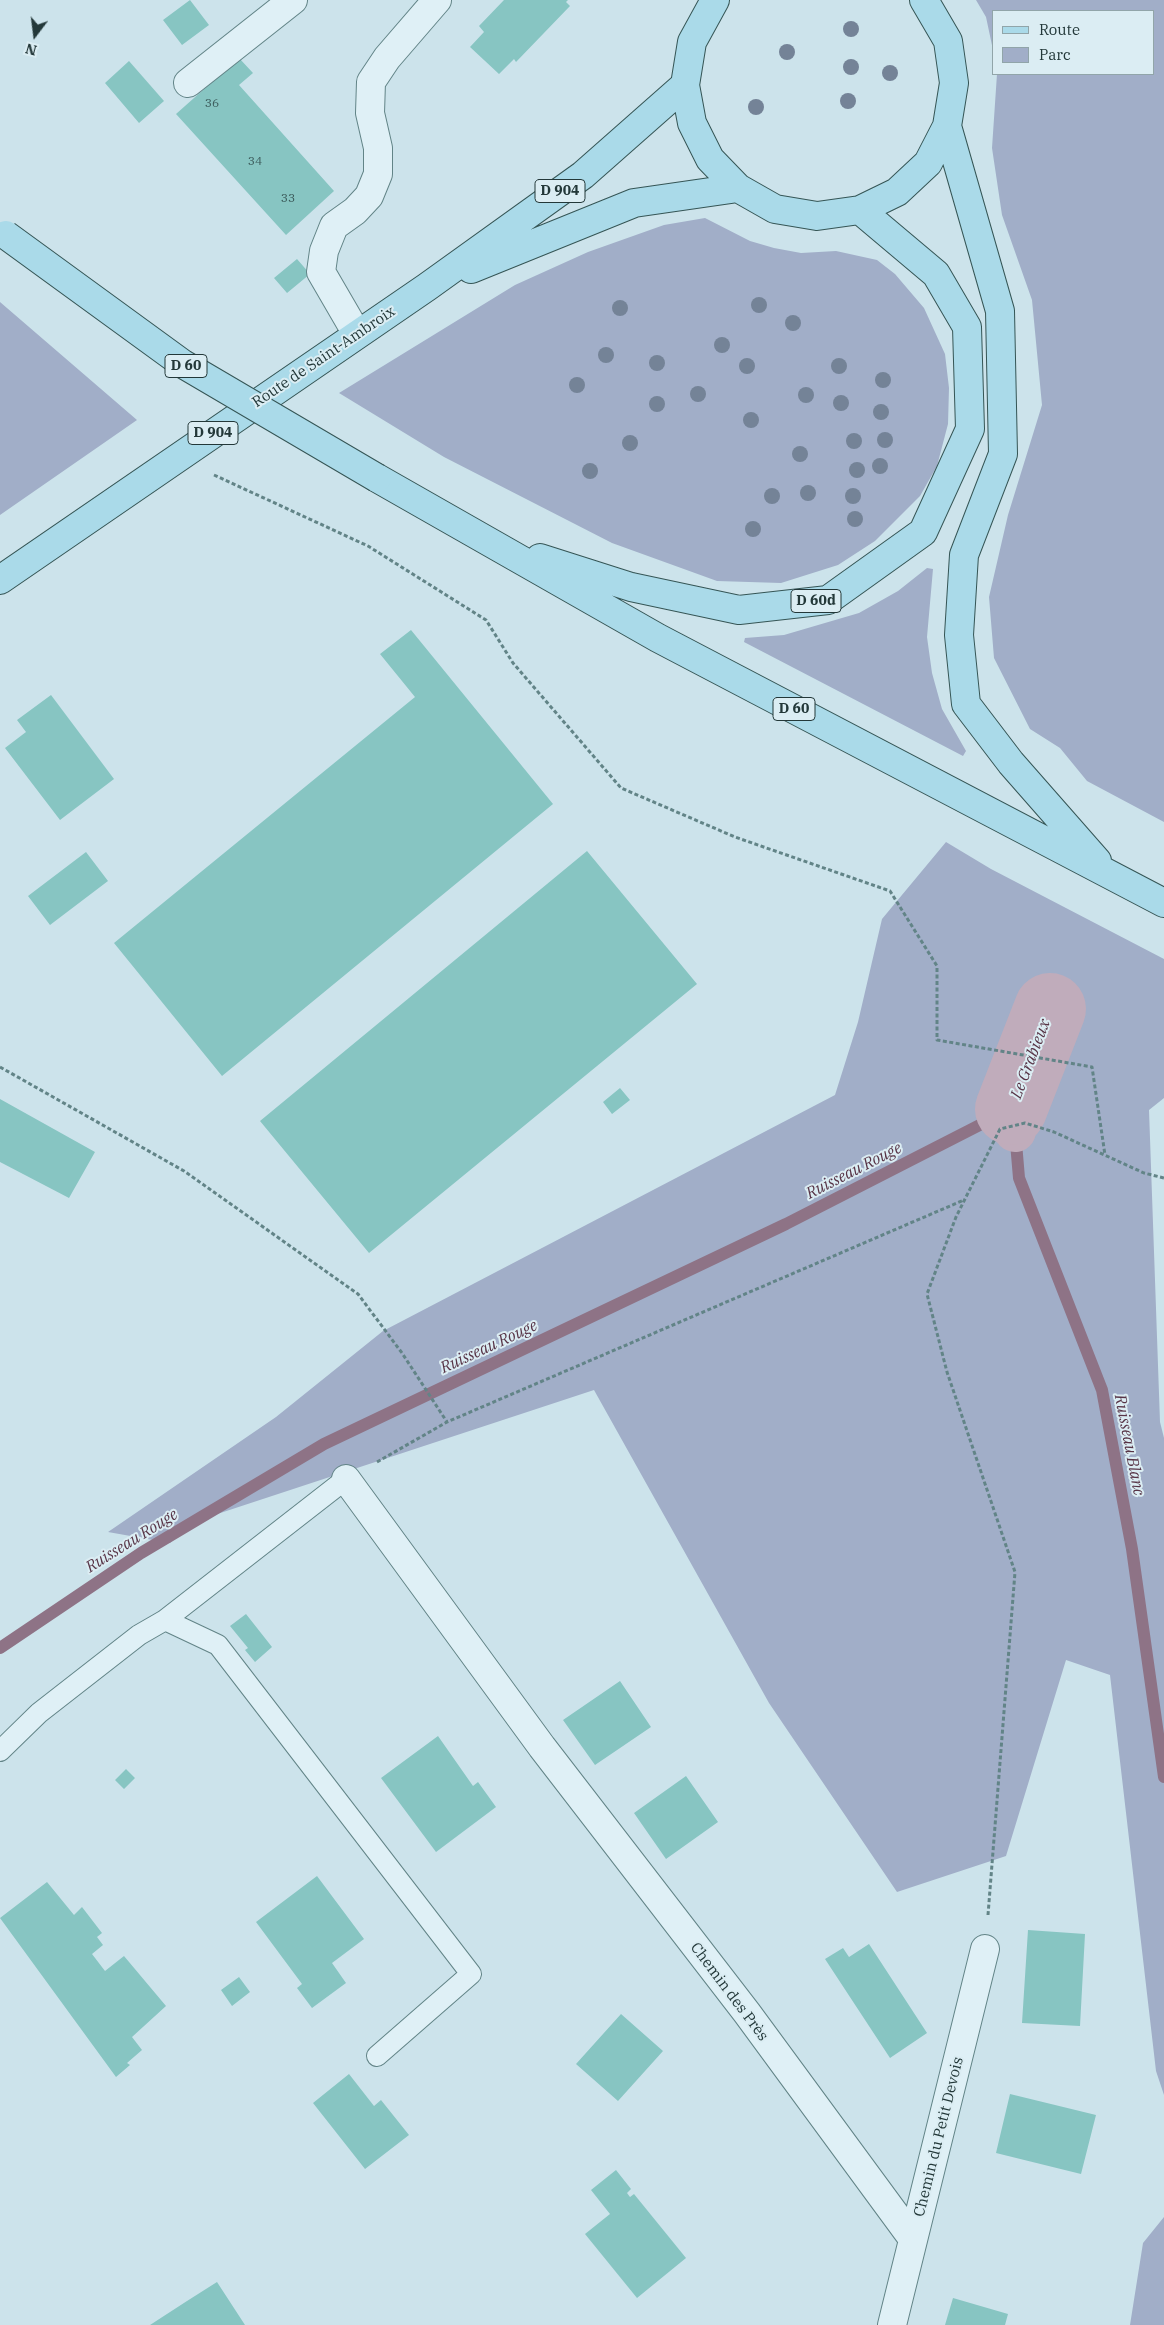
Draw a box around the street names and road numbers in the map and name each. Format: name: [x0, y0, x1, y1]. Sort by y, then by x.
road number: D 904: [535, 180, 585, 202]
street label: Route de Saint-Ambroix: [249, 302, 399, 412]
road number: D 60: [165, 354, 207, 378]
road number: D 904: [188, 422, 238, 444]
road number: D 60d: [791, 590, 841, 612]
road number: D 60: [773, 698, 815, 721]
street label: Chemin des Près: [686, 1939, 772, 2045]
street label: Chemin du Petit Devois: [910, 2055, 968, 2219]

